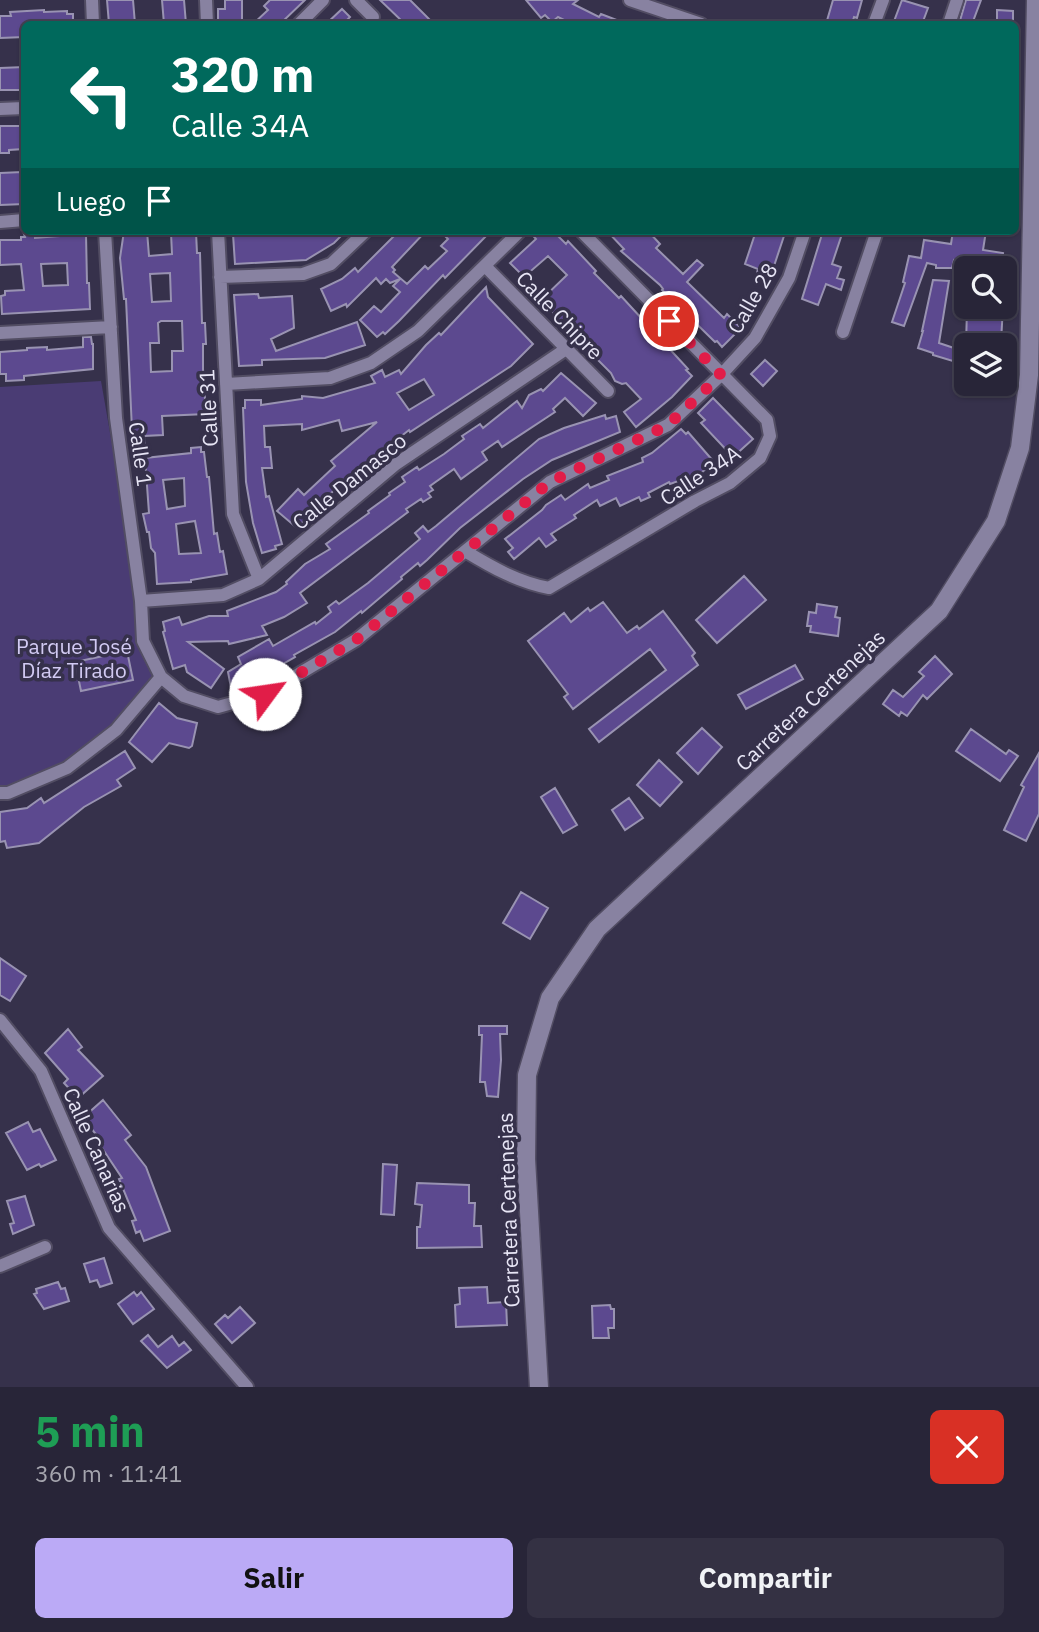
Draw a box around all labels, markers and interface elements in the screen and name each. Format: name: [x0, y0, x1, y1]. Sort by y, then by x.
text: 320 m: [171, 42, 315, 105]
icon: left: [56, 49, 147, 140]
text: Calle 34A: [171, 104, 309, 146]
icon: arrive: [140, 182, 178, 220]
text: Luego: [56, 184, 126, 218]
map controls: [954, 256, 1017, 396]
button: search: [954, 256, 1017, 319]
street label: Calle 28: [721, 258, 783, 338]
street label: Calle Chipre: [510, 264, 610, 366]
pin: [639, 291, 699, 351]
icon: arrive: [650, 302, 688, 340]
button: layers: [954, 333, 1017, 396]
street label: Calle 31: [192, 369, 224, 447]
street label: Calle 1: [123, 420, 159, 488]
street label: Calle Damasco: [286, 426, 412, 536]
street label: Calle 34A: [654, 439, 746, 511]
street label: Carretera Certenejas: [729, 623, 891, 777]
park label: Parque José Díaz Tirado: [16, 632, 132, 684]
position arrow: [228, 657, 302, 731]
street label: Calle Canarias: [57, 1083, 137, 1217]
street label: Carretera Certenejas: [491, 1112, 525, 1308]
text: 5 min: [35, 1404, 145, 1459]
button: close: [930, 1410, 1004, 1484]
text: 360 m · 11:41: [35, 1458, 182, 1488]
button: Salir: [35, 1538, 513, 1618]
button: Compartir: [527, 1538, 1004, 1618]

